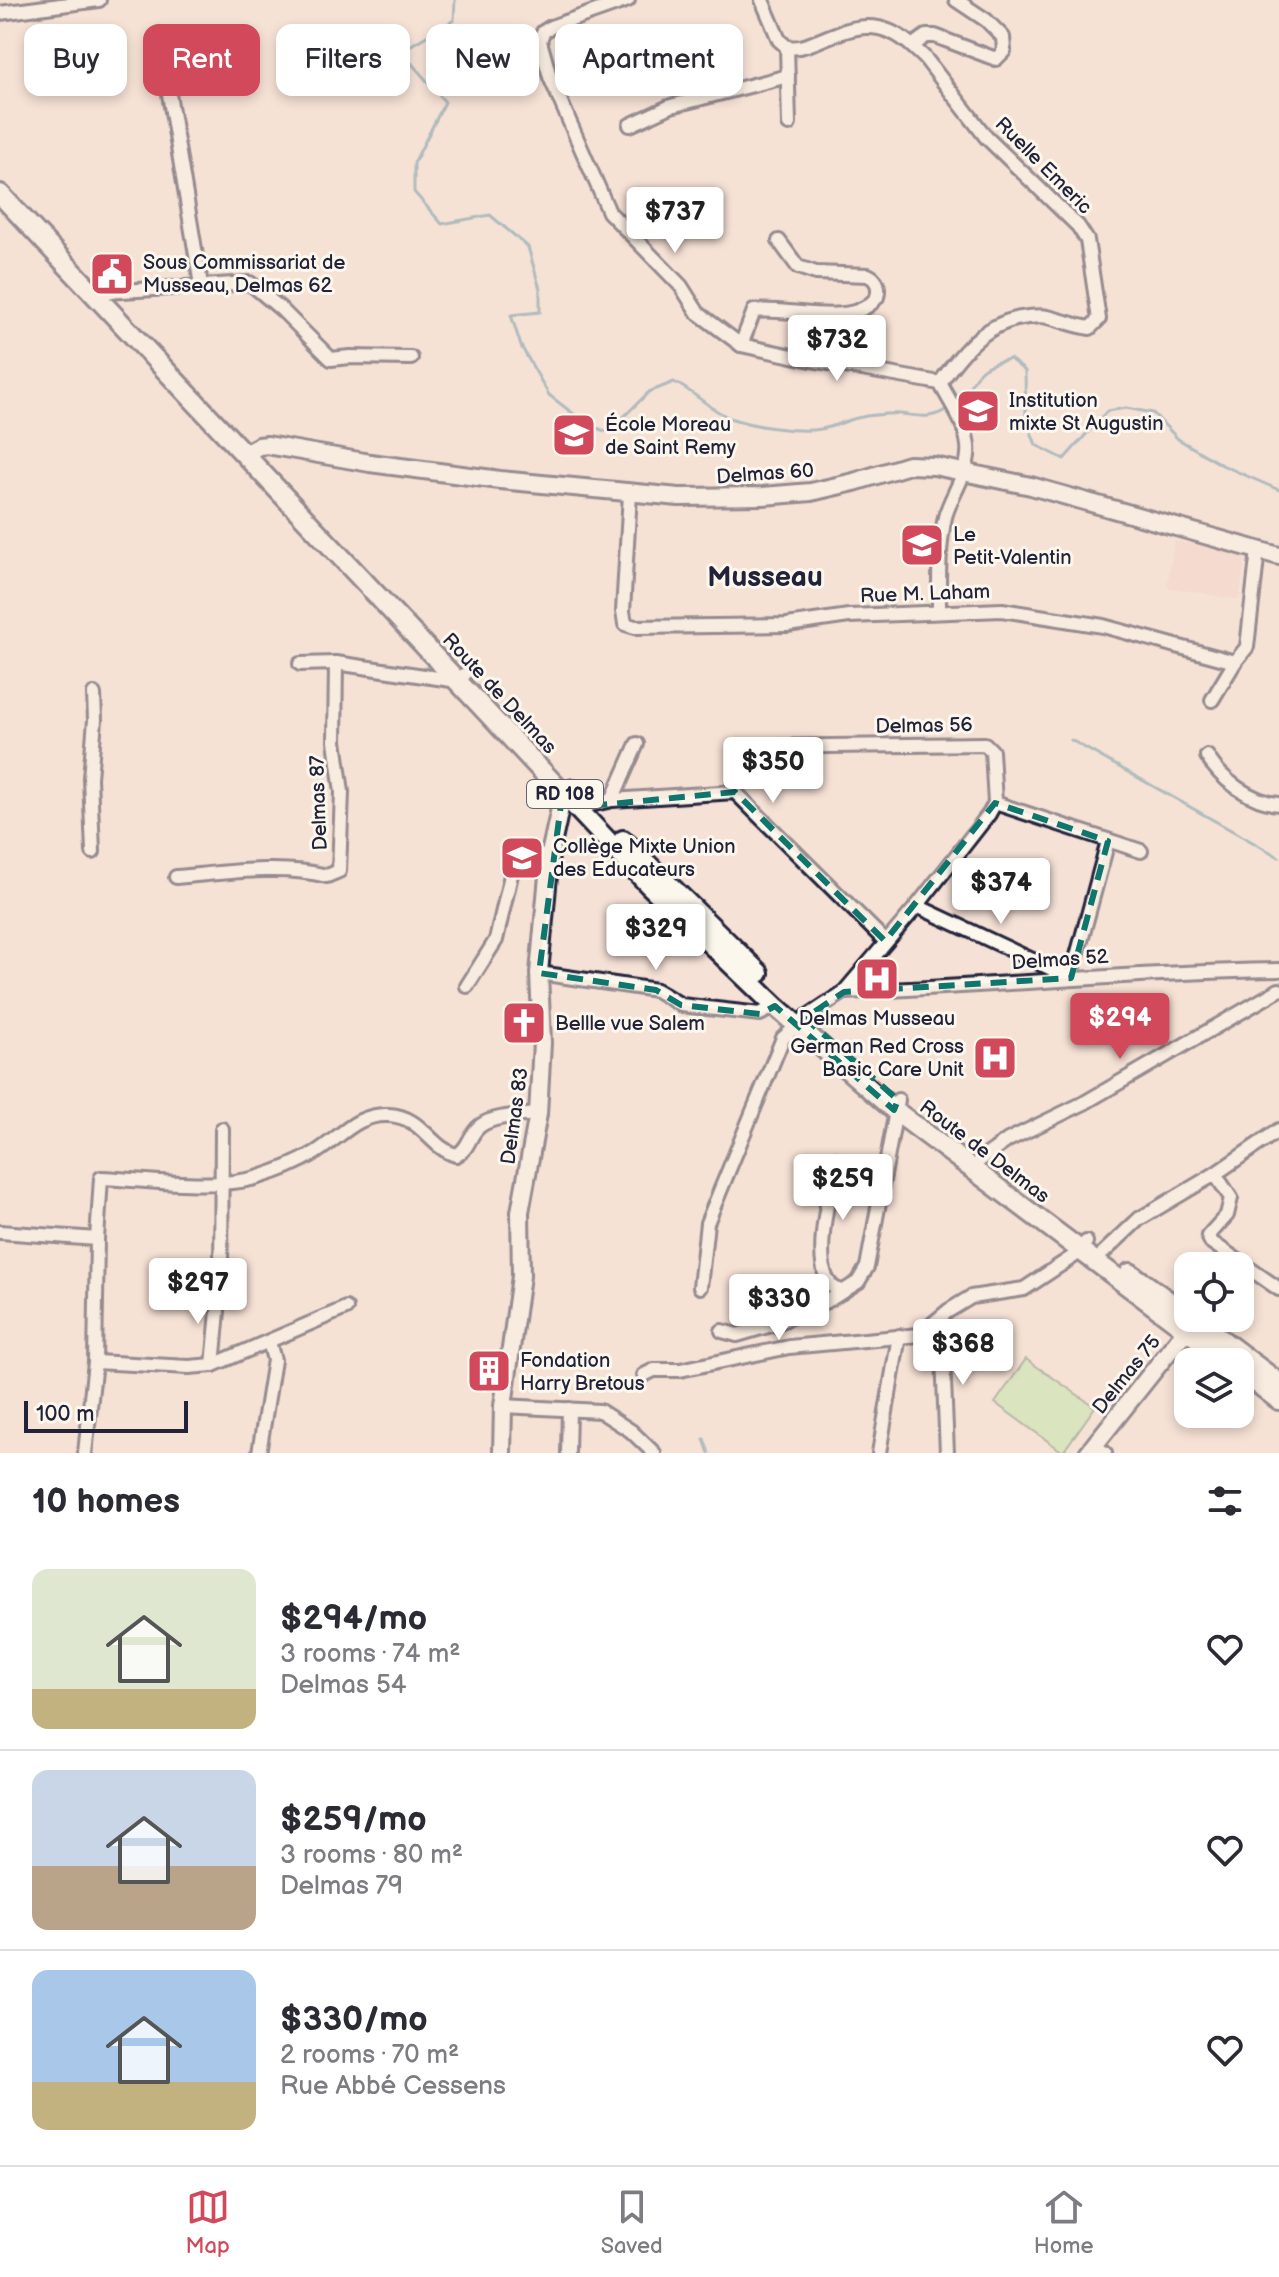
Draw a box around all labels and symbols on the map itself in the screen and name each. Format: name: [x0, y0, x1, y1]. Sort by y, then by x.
street label: Ruelle Emeric: [990, 112, 1097, 219]
pin: $737: [628, 187, 722, 255]
public building icon: Sous Commissariat de Musseau, Delmas 62: [88, 250, 136, 298]
place label: Sous Commissariat de Musseau, Delmas 62: [143, 251, 345, 298]
pin: $732: [790, 315, 884, 383]
school or university icon: Institution mixte St Augustin: [954, 387, 1002, 435]
place label: Institution mixte St Augustin: [1009, 389, 1163, 436]
school or university icon: École Moreau de Saint Remy: [550, 411, 598, 459]
place label: École Moreau de Saint Remy: [605, 412, 736, 460]
street label: Delmas 60: [715, 459, 815, 489]
school or university icon: Le Petit-Valentin: [898, 521, 946, 569]
place label: Le Petit-Valentin: [953, 523, 1072, 570]
district label: Musseau: [707, 561, 823, 594]
street label: Rue M. Laham: [859, 580, 991, 608]
street label: Route de Delmas: [437, 628, 561, 759]
street label: Delmas 56: [875, 713, 973, 739]
pin: $350: [726, 737, 820, 805]
street label: Delmas 87: [305, 755, 333, 851]
road number: RD 108: [527, 780, 603, 808]
school or university icon: Collège Mixte Union des Educateurs: [498, 834, 546, 882]
place label: Collège Mixte Union des Educateurs: [553, 835, 736, 882]
pin: $374: [954, 858, 1048, 926]
pin: $329: [609, 904, 703, 972]
street label: Delmas 52: [1011, 945, 1110, 975]
hospital icon: Delmas Musseau: [853, 955, 901, 1003]
pin: $294: [1073, 993, 1167, 1061]
church icon: Bellle vue Salem: [500, 999, 548, 1047]
place label: Delmas Musseau: [799, 1007, 955, 1031]
place label: Bellle vue Salem: [555, 1012, 705, 1036]
hospital icon: German Red Cross Basic Care Unit: [971, 1034, 1019, 1082]
place label: German Red Cross Basic Care Unit: [790, 1035, 964, 1082]
street label: Delmas 83: [496, 1066, 534, 1166]
street label: Route de Delmas: [915, 1095, 1054, 1209]
pin: $259: [796, 1154, 890, 1222]
pin: $297: [151, 1258, 245, 1326]
pin: $330: [732, 1274, 826, 1342]
pin: $368: [916, 1319, 1010, 1387]
street label: Delmas 75: [1088, 1330, 1166, 1419]
building icon: Fondation Harry Bretous: [465, 1347, 513, 1395]
place label: Fondation Harry Bretous: [520, 1349, 645, 1396]
scale bar: [24, 1397, 188, 1433]

